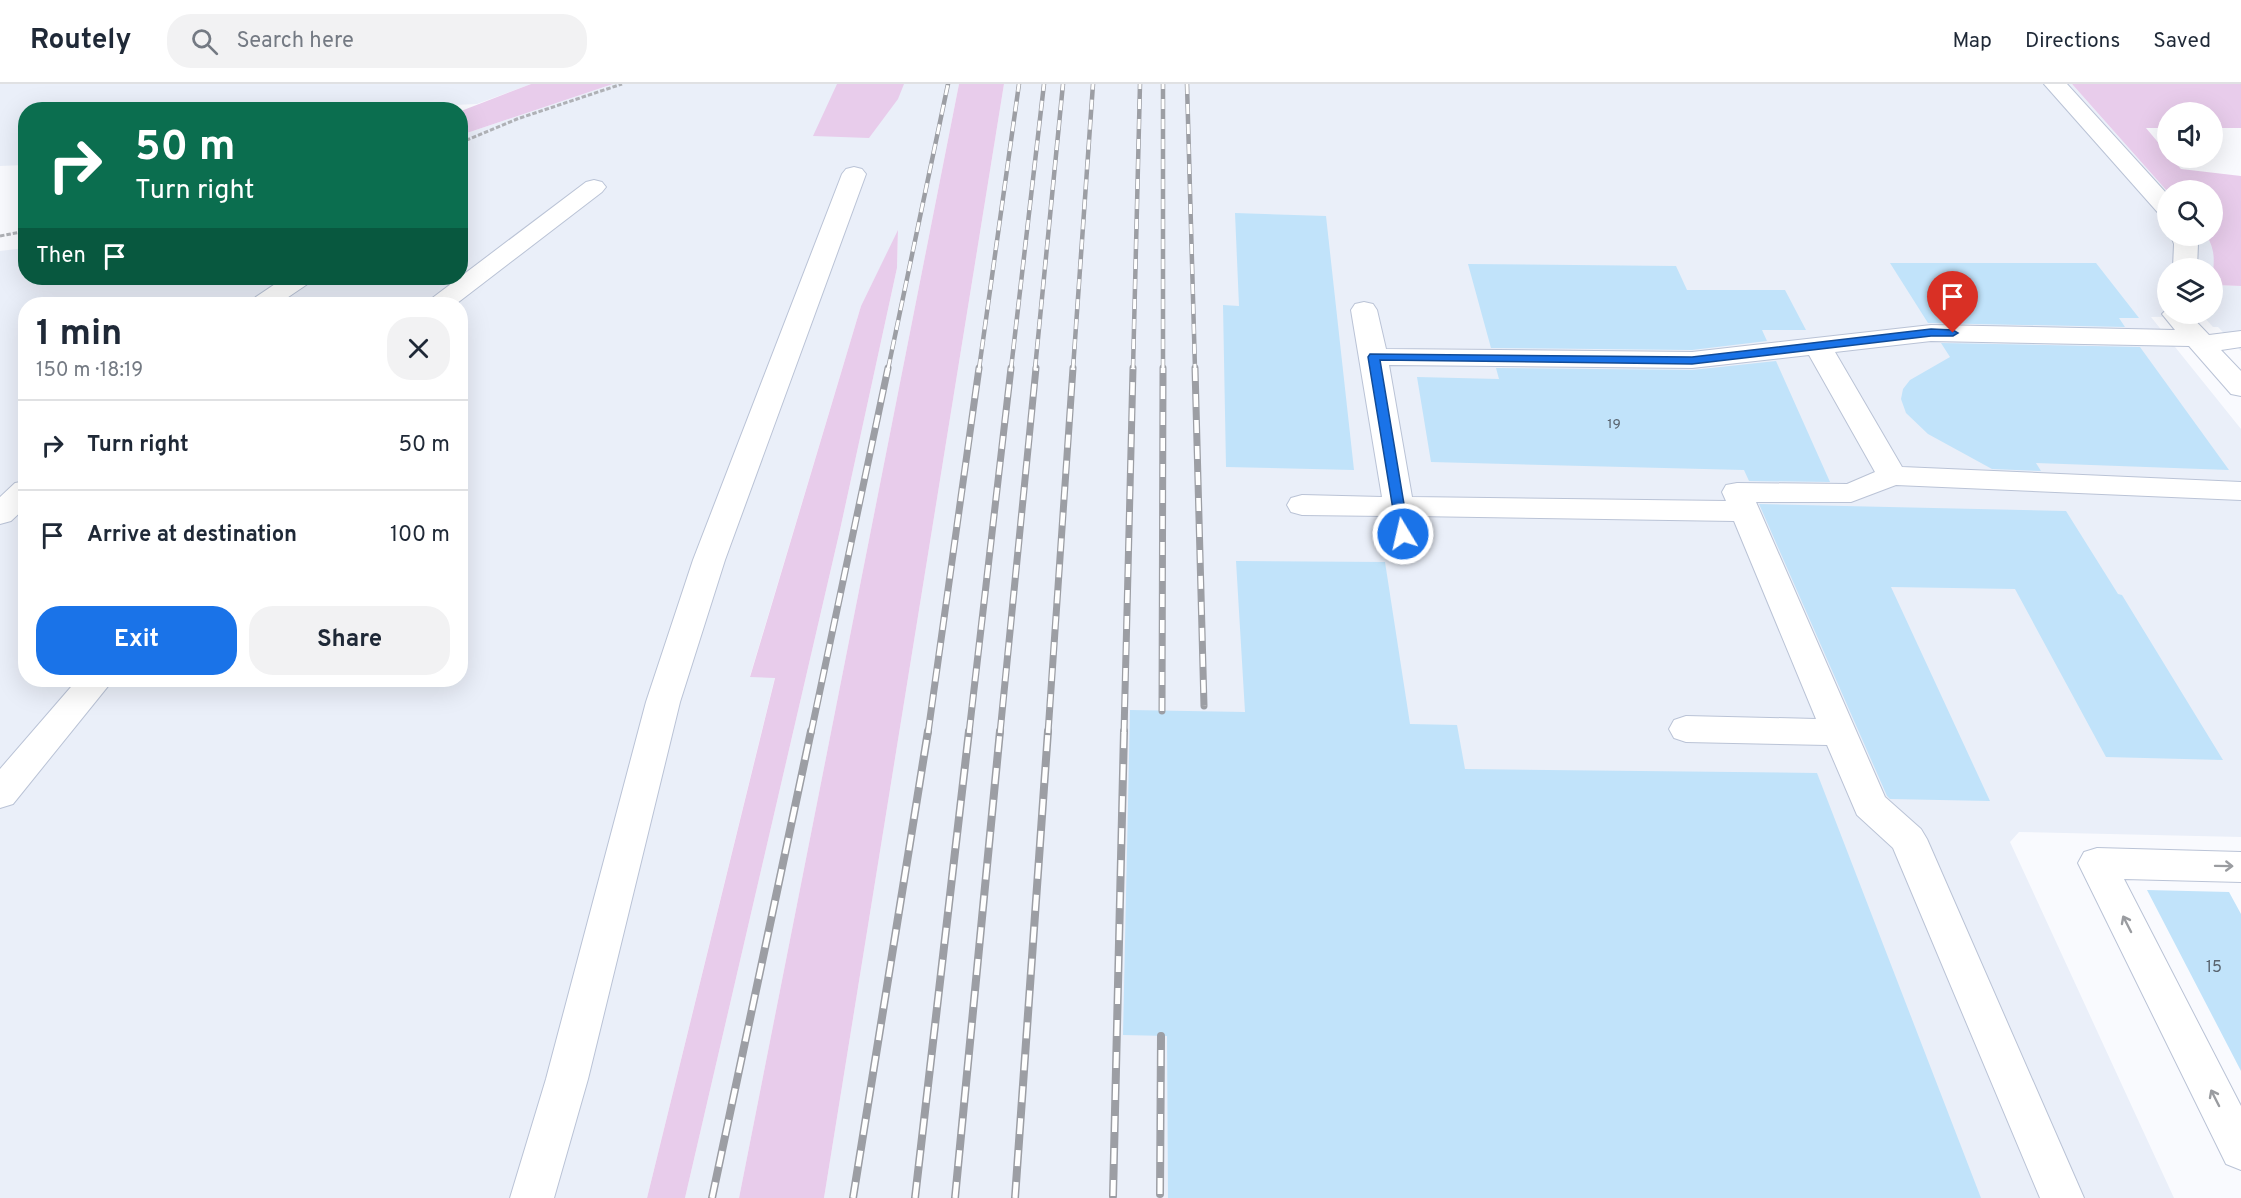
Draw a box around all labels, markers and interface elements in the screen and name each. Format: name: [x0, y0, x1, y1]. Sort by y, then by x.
search box: [167, 14, 587, 68]
text: Routely: [30, 23, 131, 59]
icon: search: [188, 25, 221, 58]
text: Search here: [236, 28, 354, 55]
text: Map: [1952, 28, 1992, 55]
text: Directions: [2025, 28, 2120, 55]
text: Saved: [2153, 28, 2211, 55]
map controls: [2157, 102, 2223, 324]
button: sound: [2157, 102, 2223, 168]
text: 50 m: [135, 122, 236, 175]
icon: right: [36, 126, 114, 204]
text: Turn right: [135, 174, 254, 208]
button: search: [2157, 180, 2223, 246]
icon: arrive: [98, 240, 131, 273]
text: Then: [36, 243, 86, 270]
button: layers: [2157, 258, 2223, 324]
pin: [1927, 271, 1978, 333]
icon: arrive: [1936, 280, 1969, 313]
text: 1 min: [36, 312, 122, 358]
button: close: [387, 317, 450, 380]
text: 150 m · 18:19: [36, 358, 143, 384]
house number: 19: [1607, 416, 1621, 433]
icon: right: [36, 429, 69, 462]
text: Turn right: [87, 432, 189, 459]
text: 50 m: [398, 432, 450, 459]
position arrow: [1371, 502, 1435, 566]
icon: arrive: [36, 519, 69, 552]
text: Arrive at destination: [87, 522, 297, 549]
text: 100 m: [390, 522, 450, 549]
button: Exit: [36, 606, 237, 675]
button: Share: [249, 606, 450, 675]
one-way arrow: [2213, 860, 2233, 872]
one-way arrow: [2121, 915, 2132, 933]
house number: 15: [2206, 958, 2222, 978]
one-way arrow: [2208, 1089, 2220, 1107]

